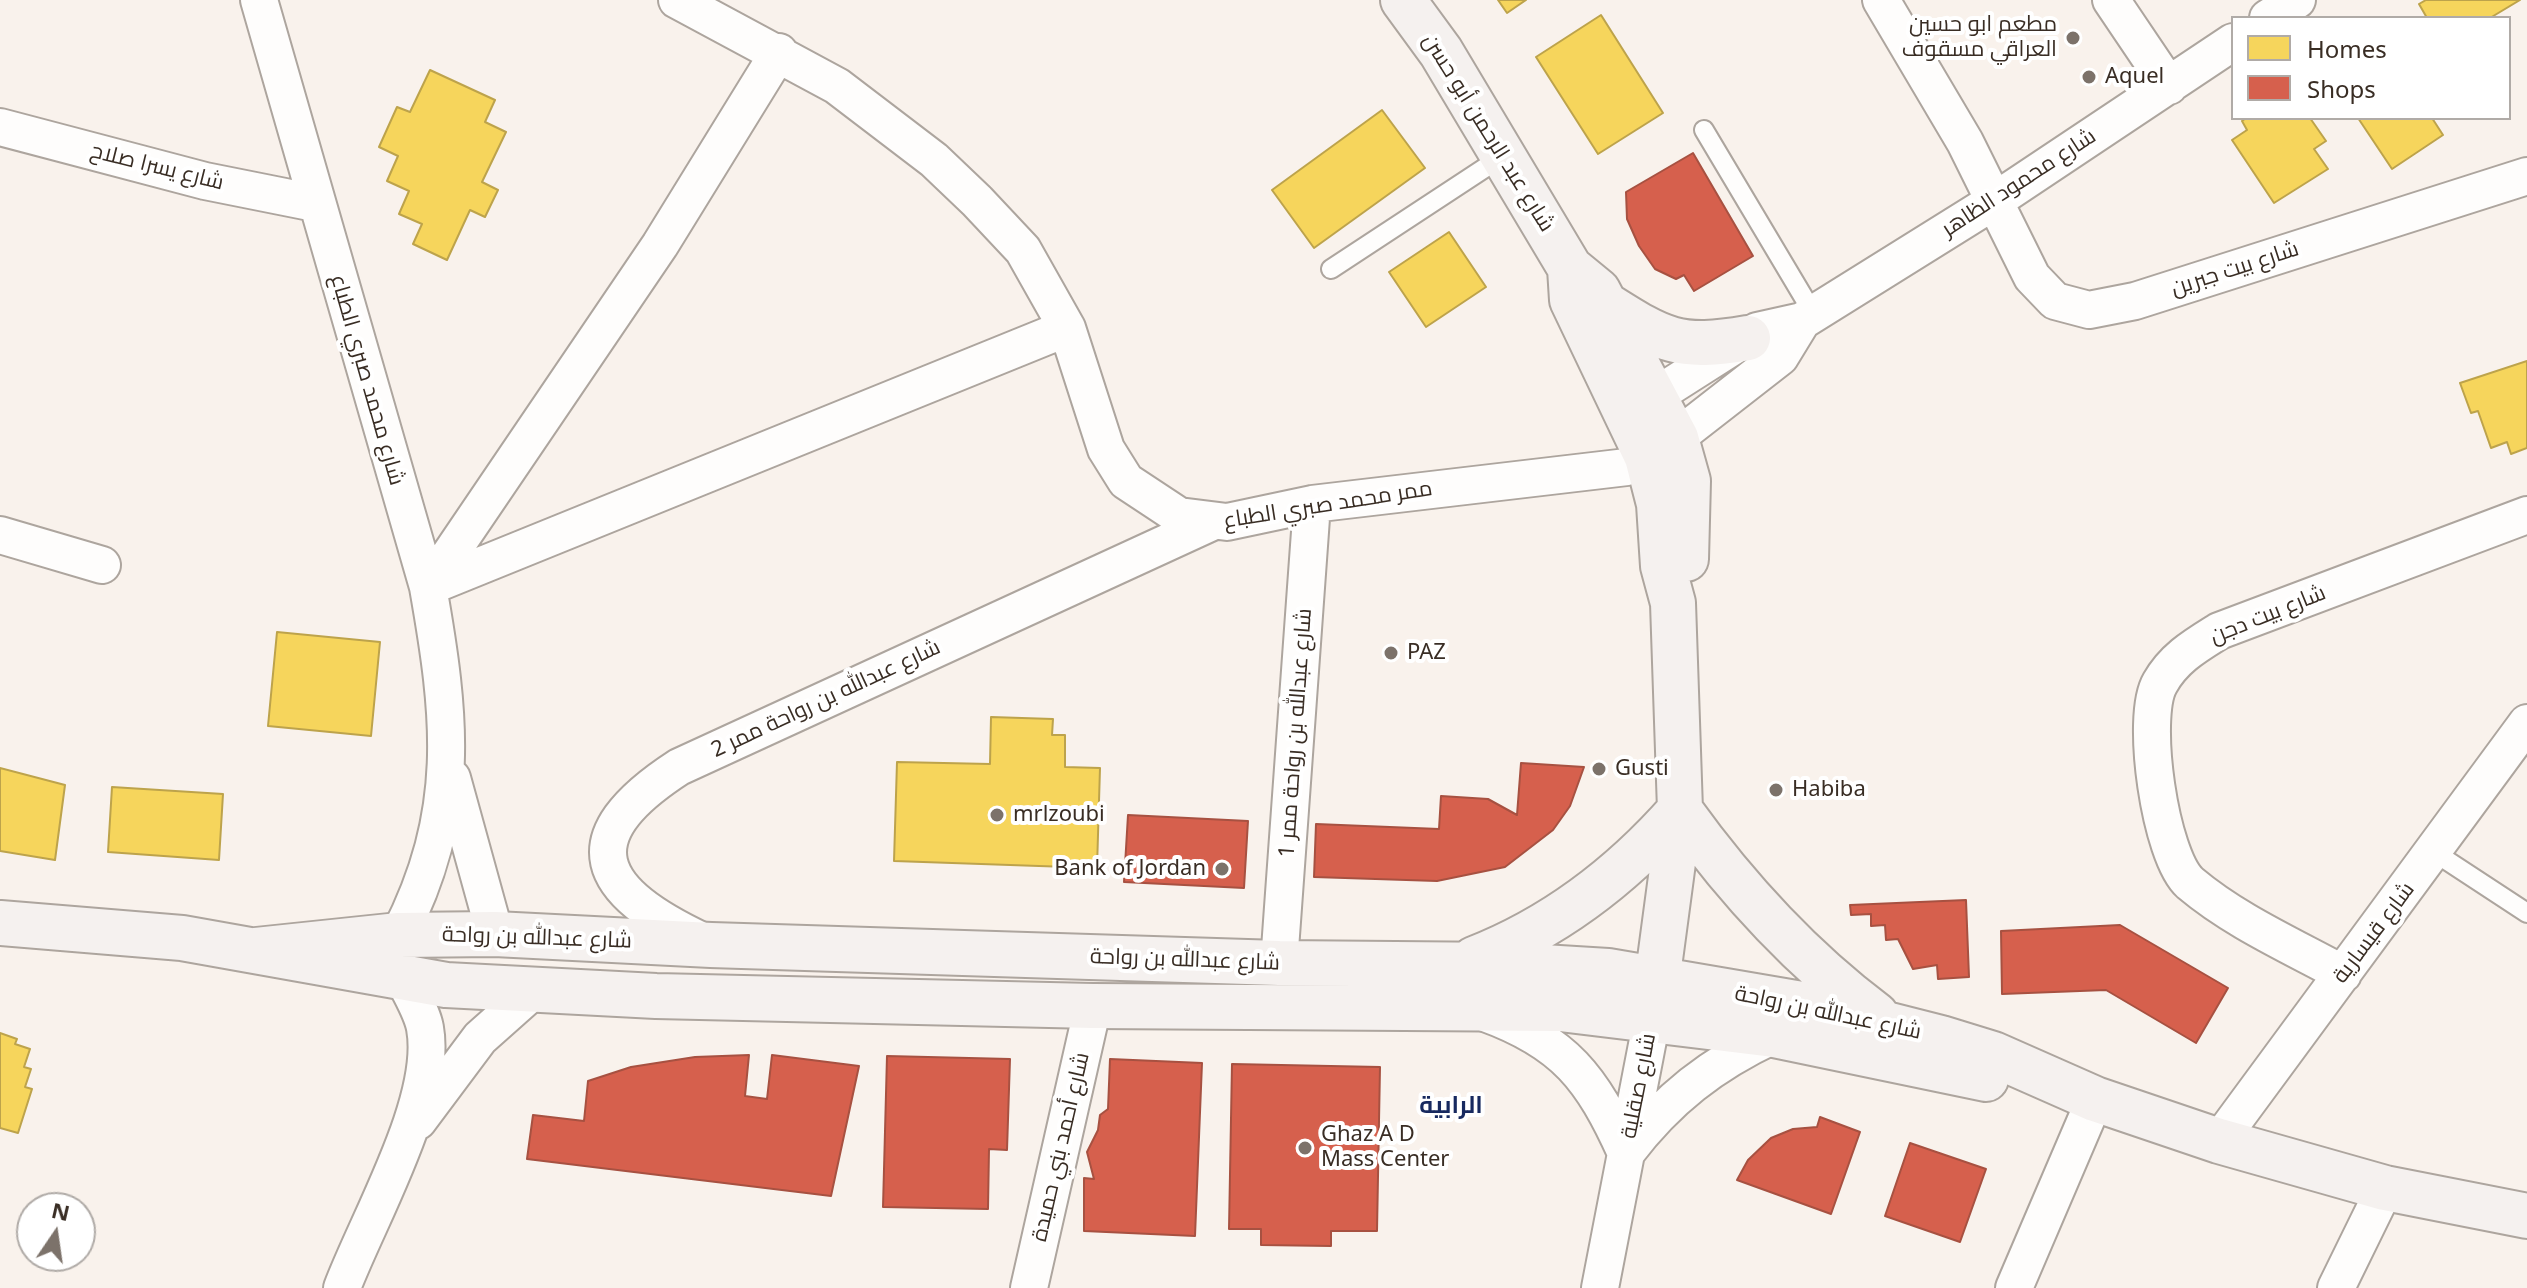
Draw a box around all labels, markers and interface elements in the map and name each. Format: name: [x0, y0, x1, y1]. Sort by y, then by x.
place label: مطعم ابو حسين العراقي مسقوف: [1902, 12, 2057, 64]
legend: [2231, 16, 2511, 120]
street label: شارع عبد الرحمن أبو حسن: [1416, 29, 1560, 237]
marker: مطعم ابو حسين العراقي مسقوف: [2064, 29, 2082, 47]
text: Homes: [2307, 32, 2387, 65]
place label: Aquel: [2105, 64, 2164, 90]
marker: Aquel: [2080, 68, 2098, 86]
text: Shops: [2307, 72, 2376, 105]
street label: شارع محمود الظاهر: [1937, 123, 2101, 243]
street label: شارع يسرا صلاح: [88, 138, 226, 196]
street label: شارع بيت جبرين: [2168, 236, 2302, 302]
street label: شارع محمد صبري الطباع: [324, 272, 410, 488]
street label: ممر محمد صبري الطباع: [1222, 475, 1434, 535]
street label: شارع بيت دجن: [2206, 580, 2330, 650]
street label: شارع عبدالله بن رواحة ممر 1: [1274, 608, 1318, 858]
street label: شارع عبدالله بن رواحة ممر 2: [707, 634, 945, 764]
place label: PAZ: [1407, 640, 1446, 666]
marker: PAZ: [1382, 644, 1400, 662]
place label: Gusti: [1615, 756, 1669, 782]
marker: Gusti: [1590, 760, 1608, 778]
place label: Habiba: [1792, 777, 1866, 803]
marker: Habiba: [1767, 781, 1785, 799]
place label: mrlzoubi: [1013, 802, 1105, 828]
marker: mrlzoubi: [988, 806, 1006, 824]
place label: Bank of Jordan: [1054, 856, 1206, 882]
marker: Bank of Jordan: [1213, 860, 1231, 878]
street label: شارع قيسارية: [2327, 877, 2421, 989]
street label: شارع عبدالله بن رواحة: [442, 921, 632, 955]
street label: شارع عبدالله بن رواحة: [1090, 943, 1280, 977]
street label: شارع عبدالله بن رواحة: [1732, 980, 1924, 1046]
street label: شارع صقلية: [1616, 1031, 1662, 1141]
street label: شارع أحمد بني حميدة: [1026, 1050, 1096, 1244]
district label: الرابية: [1419, 1092, 1483, 1120]
place label: Ghaz A D Mass Center: [1321, 1122, 1449, 1174]
marker: Ghaz A D Mass Center: [1296, 1139, 1314, 1157]
north arrow: [16, 1192, 96, 1272]
text: N: [49, 1194, 73, 1227]

